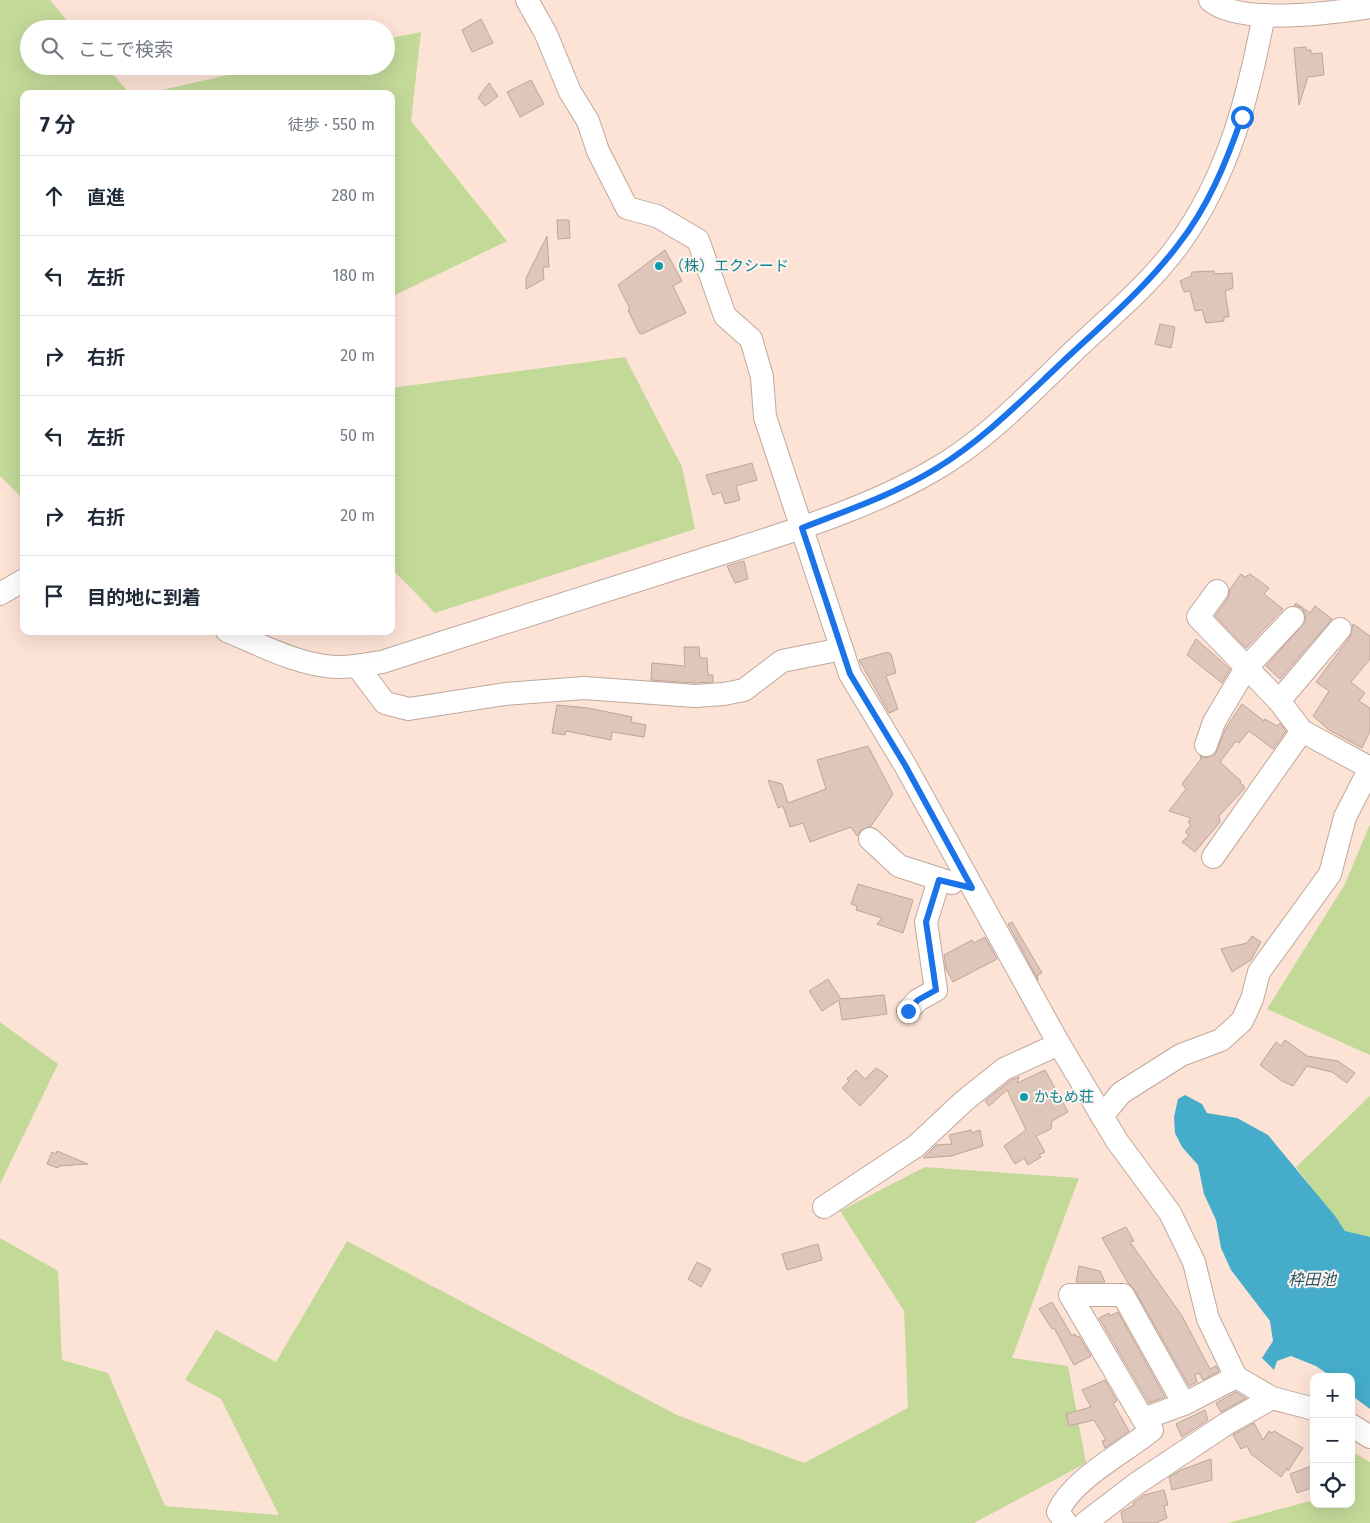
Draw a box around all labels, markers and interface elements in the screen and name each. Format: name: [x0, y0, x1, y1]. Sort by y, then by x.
search box: [20, 20, 395, 75]
icon: search: [38, 34, 66, 62]
text: ここで検索: [78, 38, 173, 61]
route start: [1231, 106, 1254, 129]
text: 7 分: [40, 112, 76, 138]
text: 徒歩 · 550 m: [288, 115, 375, 134]
icon: ahead: [40, 182, 68, 210]
text: 直進: [87, 186, 125, 209]
text: 280 m: [331, 186, 375, 205]
place label: （株）エクシード: [669, 257, 789, 275]
marker: （株）エクシード: [653, 260, 665, 272]
icon: left: [40, 262, 68, 290]
text: 左折: [87, 266, 125, 289]
text: 180 m: [332, 266, 375, 285]
icon: right: [40, 342, 68, 370]
text: 右折: [87, 346, 125, 369]
text: 20 m: [340, 346, 375, 365]
icon: left: [40, 422, 68, 450]
text: 左折: [87, 426, 125, 449]
text: 50 m: [340, 426, 375, 445]
icon: right: [40, 502, 68, 530]
text: 右折: [87, 506, 125, 529]
text: 20 m: [340, 506, 375, 525]
icon: arrive: [40, 582, 68, 610]
text: 目的地に到着: [87, 586, 201, 609]
route end: [897, 1000, 920, 1023]
place label: かもめ荘: [1034, 1088, 1094, 1106]
marker: かもめ荘: [1018, 1091, 1030, 1103]
water label: 枠田池: [1288, 1270, 1338, 1289]
map controls: [1310, 1373, 1355, 1508]
button: +: [1310, 1373, 1355, 1418]
button: −: [1310, 1418, 1355, 1463]
button: locate: [1310, 1463, 1355, 1508]

